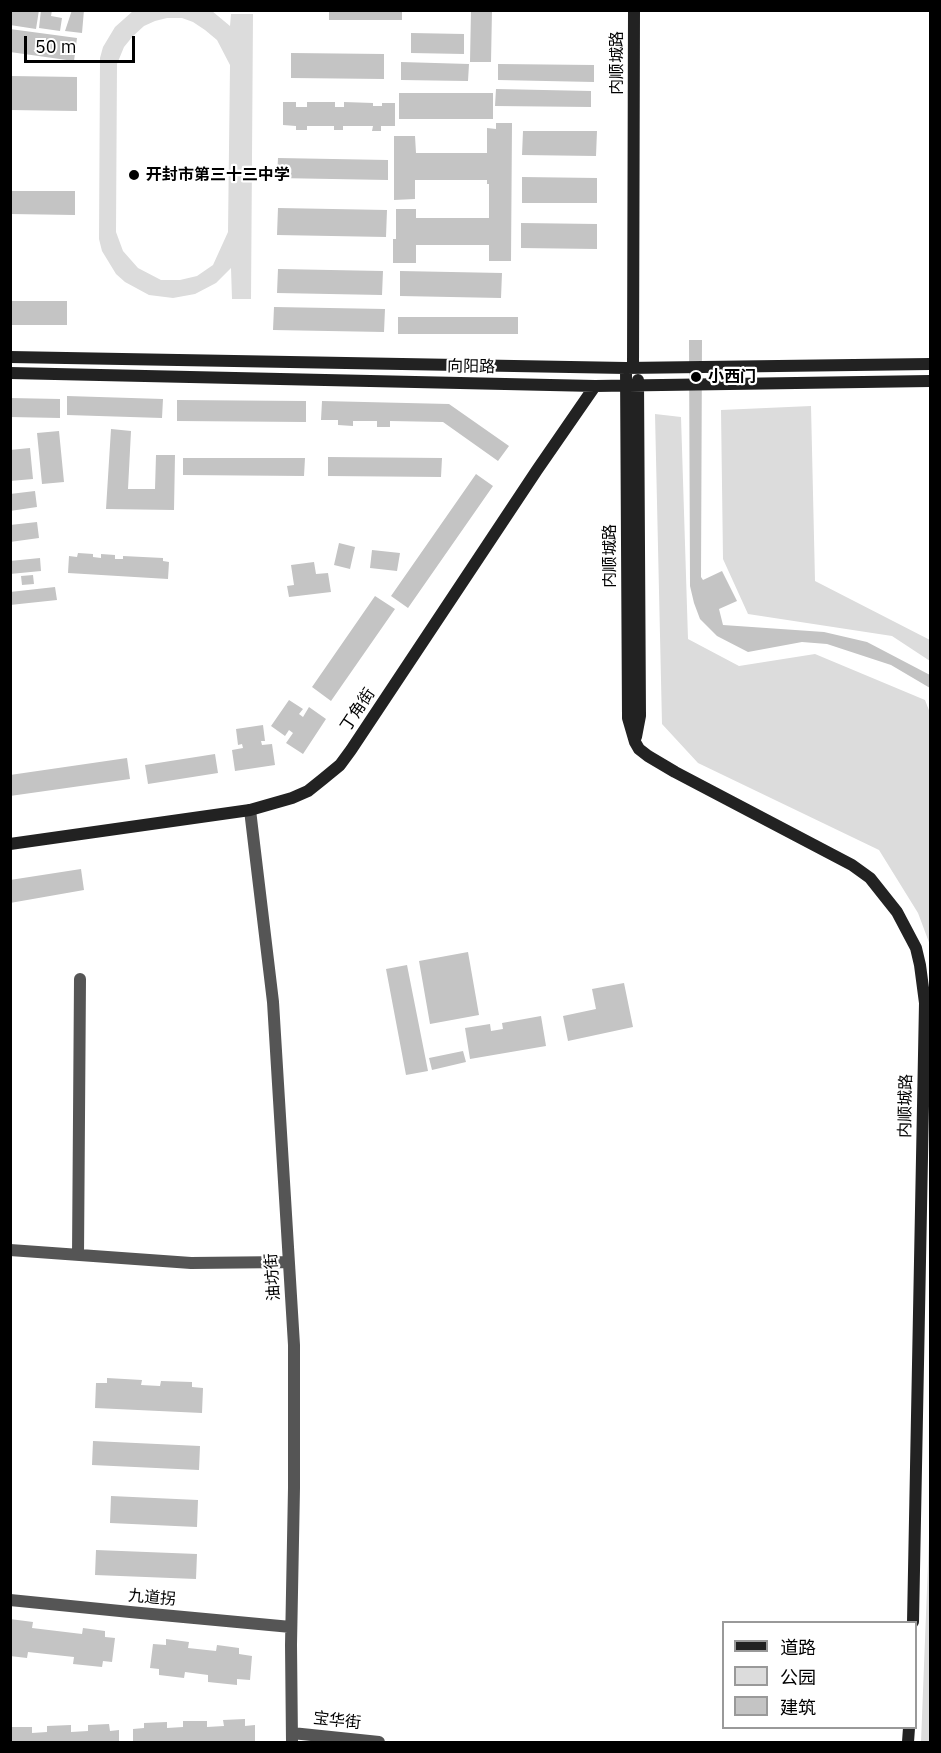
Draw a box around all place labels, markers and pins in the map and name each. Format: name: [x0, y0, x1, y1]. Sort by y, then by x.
place label: 开封市第三十三中学: [146, 165, 290, 185]
marker: 开封市第三十三中学: [127, 168, 141, 182]
place label: 小西门: [708, 367, 756, 387]
marker: 小西门: [689, 370, 703, 384]

